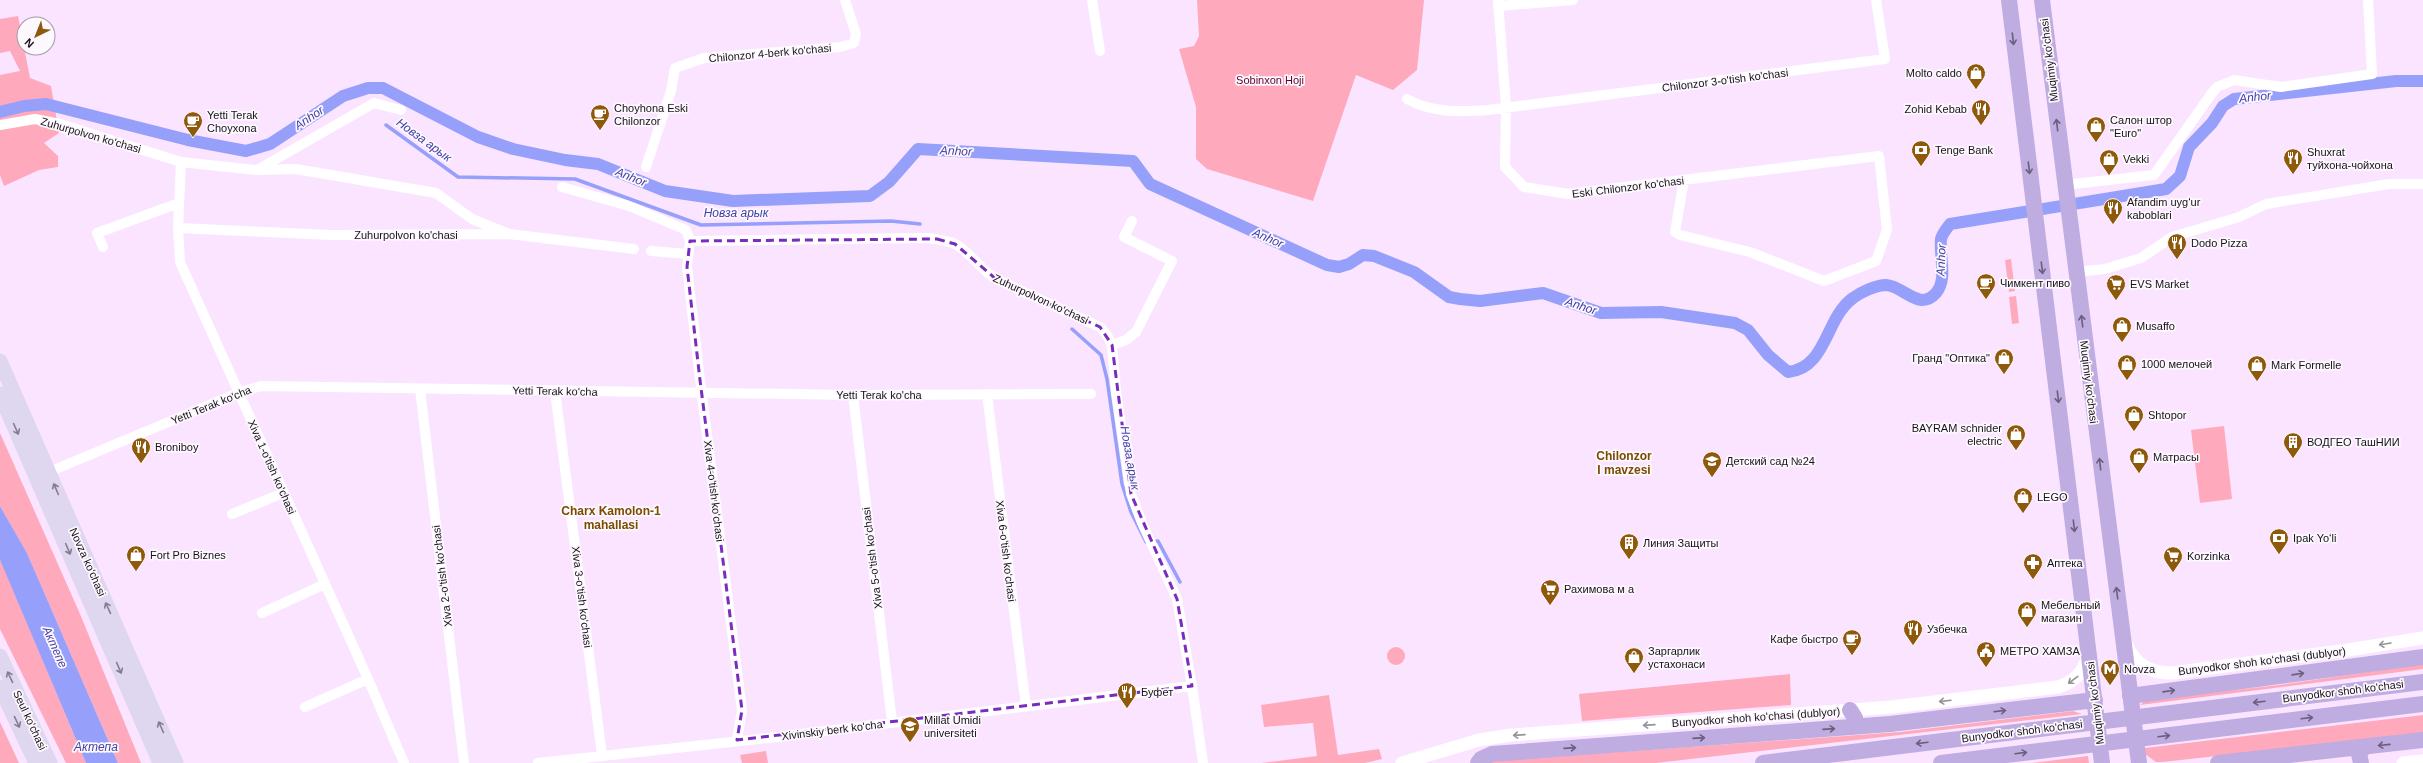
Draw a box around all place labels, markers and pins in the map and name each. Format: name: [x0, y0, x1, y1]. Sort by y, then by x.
shop icon: Molto caldo: [1965, 62, 1987, 90]
place label: Molto caldo: [1906, 67, 1962, 79]
restaurant icon: Zohid Kebab: [1970, 98, 1992, 126]
place label: Choyhona Eski Chilonzor: [614, 102, 688, 127]
cafe icon: Choyhona Eski Chilonzor: [589, 103, 611, 131]
place label: Zohid Kebab: [1905, 103, 1967, 115]
place label: Yetti Terak Choyxona: [207, 109, 258, 134]
cafe icon: Yetti Terak Choyxona: [182, 110, 204, 138]
place label: Салон штор "Euro": [2110, 114, 2172, 139]
shop icon: Салон штор "Euro": [2085, 115, 2107, 143]
bank icon: Tenge Bank: [1910, 139, 1932, 167]
place label: Tenge Bank: [1935, 144, 1994, 156]
place label: Shuxrat туйхона-чойхона: [2307, 146, 2394, 171]
restaurant icon: Shuxrat туйхона-чойхона: [2282, 147, 2304, 175]
shop icon: Vekki: [2098, 148, 2120, 176]
place label: Vekki: [2123, 153, 2149, 165]
place label: Afandim uygʻur kaboblari: [2127, 196, 2201, 221]
restaurant icon: Afandim uygʻur kaboblari: [2102, 197, 2124, 225]
restaurant icon: Dodo Pizza: [2166, 232, 2188, 260]
place label: Dodo Pizza: [2191, 237, 2248, 249]
cafe icon: Чимкент пиво: [1975, 272, 1997, 300]
supermarket icon: EVS Market: [2105, 273, 2127, 301]
place label: Чимкент пиво: [2000, 277, 2070, 289]
place label: EVS Market: [2130, 278, 2189, 290]
shop icon: Musaffo: [2111, 315, 2133, 343]
place label: Musaffo: [2136, 320, 2175, 332]
shop icon: Гранд "Оптика": [1993, 347, 2015, 375]
place label: Гранд "Оптика": [1912, 352, 1990, 364]
shop icon: 1000 мелочей: [2116, 353, 2138, 381]
shop icon: Mark Formelle: [2246, 354, 2268, 382]
place label: 1000 мелочей: [2141, 358, 2212, 370]
place label: Mark Formelle: [2271, 359, 2341, 371]
shop icon: Shtopor: [2123, 404, 2145, 432]
place label: Shtopor: [2148, 409, 2187, 421]
place label: BAYRAM schnider electric: [1912, 422, 2002, 447]
shop icon: BAYRAM schnider electric: [2005, 423, 2027, 451]
building icon: ВОДГЕО ТашНИИ: [2282, 431, 2304, 459]
restaurant icon: Broniboy: [130, 436, 152, 464]
place label: ВОДГЕО ТашНИИ: [2307, 436, 2400, 448]
place label: Broniboy: [155, 441, 199, 453]
shop icon: Матрасы: [2128, 446, 2150, 474]
school or university icon: Детский сад №24: [1701, 450, 1723, 478]
place label: Матрасы: [2153, 451, 2199, 463]
place label: Детский сад №24: [1726, 455, 1815, 467]
shop icon: LEGO: [2012, 486, 2034, 514]
place label: LEGO: [2037, 491, 2068, 503]
bank icon: Ipak Yoʻli: [2268, 527, 2290, 555]
building icon: Линия Защиты: [1618, 532, 1640, 560]
place label: Ipak Yoʻli: [2293, 532, 2336, 544]
place label: Линия Защиты: [1643, 537, 1719, 549]
shop icon: Fort Pro Biznes: [125, 544, 147, 572]
supermarket icon: Korzinka: [2162, 545, 2184, 573]
place label: Fort Pro Biznes: [150, 549, 226, 561]
place label: Korzinka: [2187, 550, 2231, 562]
pharmacy icon: Аптека: [2022, 552, 2044, 580]
place label: Аптека: [2047, 557, 2083, 569]
supermarket icon: Рахимова м а: [1539, 578, 1561, 606]
place label: Рахимова м а: [1564, 583, 1635, 595]
place label: Мебельный магазин: [2041, 599, 2101, 624]
shop icon: Мебельный магазин: [2016, 600, 2038, 628]
restaurant icon: Узбечка: [1902, 618, 1924, 646]
place label: Узбечка: [1927, 623, 1968, 635]
cafe icon: Кафе быстро: [1841, 628, 1863, 656]
place label: Кафе быстро: [1770, 633, 1838, 645]
public building icon: МЕТРО ХАМЗА: [1975, 640, 1997, 668]
place label: Заргарлик устахонаси: [1648, 645, 1705, 670]
place label: МЕТРО ХАМЗА: [2000, 645, 2080, 657]
shop icon: Заргарлик устахонаси: [1623, 646, 1645, 674]
metro station icon: Novza: [2099, 658, 2121, 686]
place label: Novza: [2124, 663, 2156, 675]
restaurant icon: Буфет: [1116, 681, 1138, 709]
place label: Буфет: [1141, 686, 1173, 698]
place label: Millat Umidi universiteti: [924, 714, 981, 739]
school or university icon: Millat Umidi universiteti: [899, 715, 921, 743]

